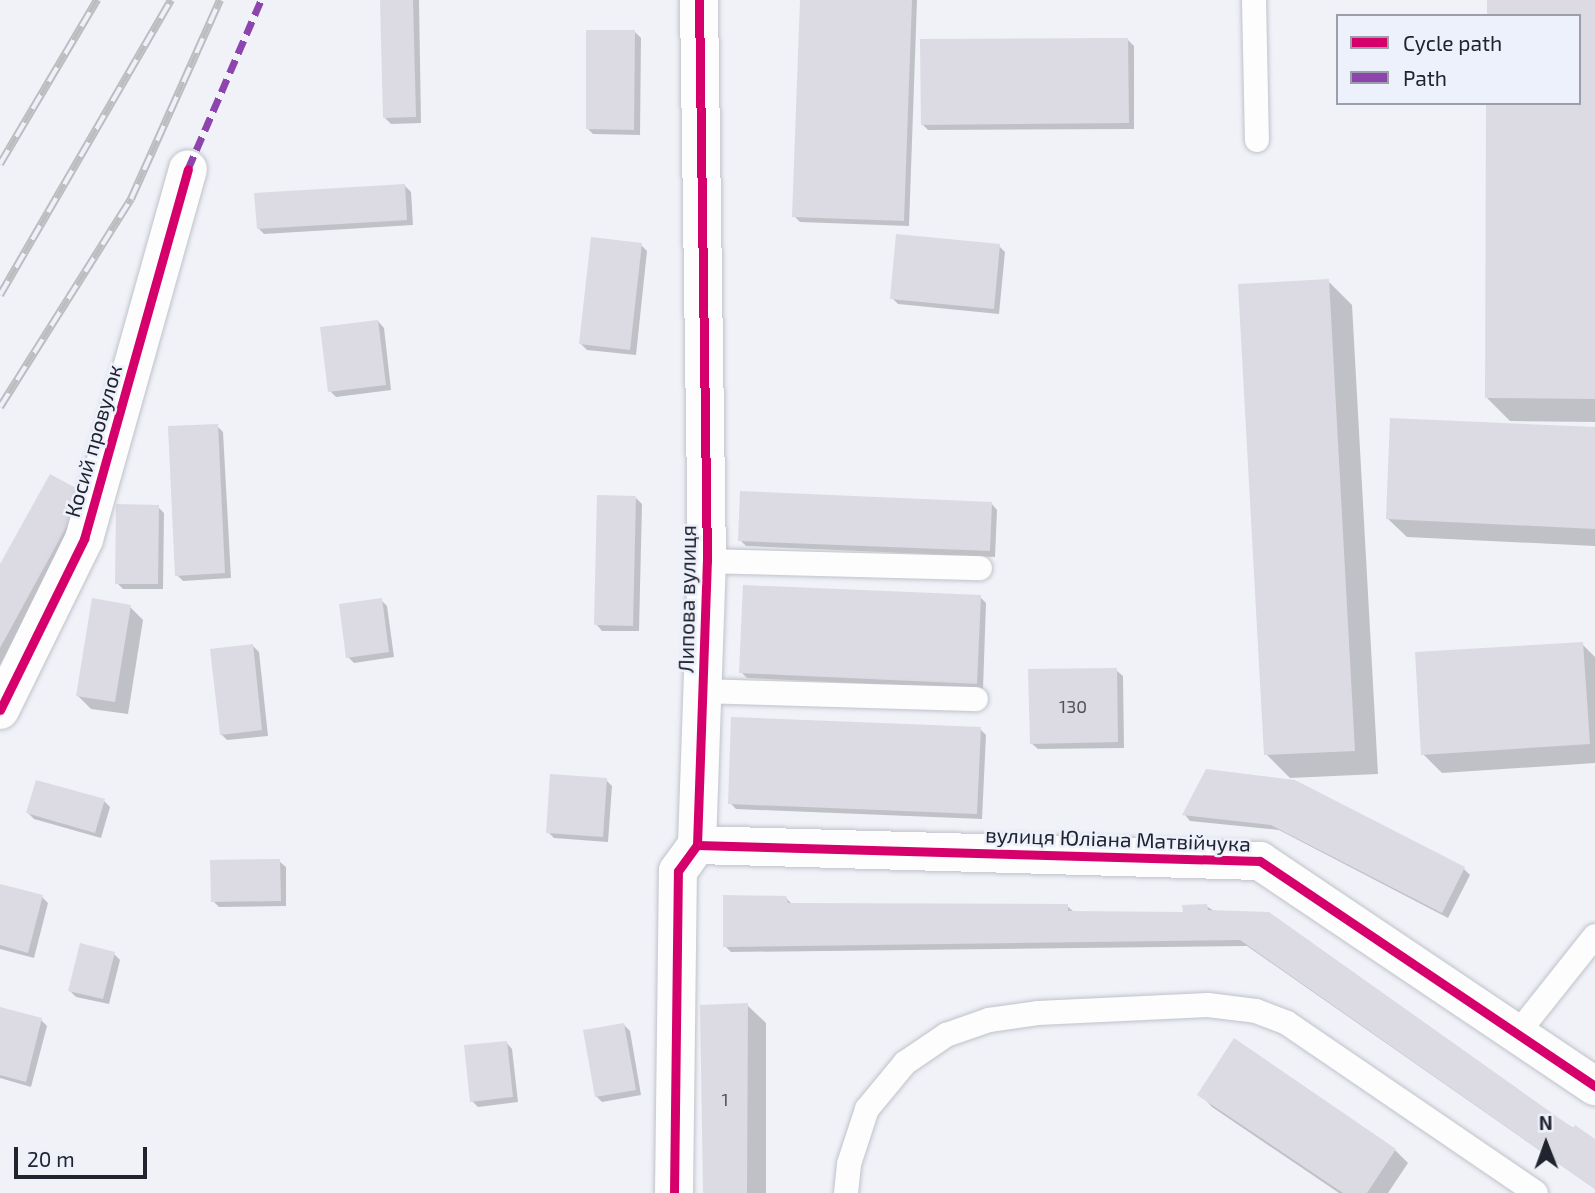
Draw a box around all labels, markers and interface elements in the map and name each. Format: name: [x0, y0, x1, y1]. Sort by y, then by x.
legend: [1336, 14, 1581, 105]
text: Cycle path: [1403, 30, 1502, 55]
text: Path: [1403, 65, 1447, 90]
street label: Косий провулок: [59, 362, 127, 520]
street label: Липова вулиця: [673, 525, 701, 673]
house number: 130: [1059, 695, 1087, 717]
street label: вулиця Юліана Матвійчука: [985, 822, 1251, 856]
house number: 1: [721, 1088, 729, 1110]
north arrow: [1511, 1109, 1581, 1179]
text: N: [1539, 1111, 1553, 1134]
scale bar: [18, 1134, 150, 1178]
text: 20 m: [27, 1146, 75, 1171]

